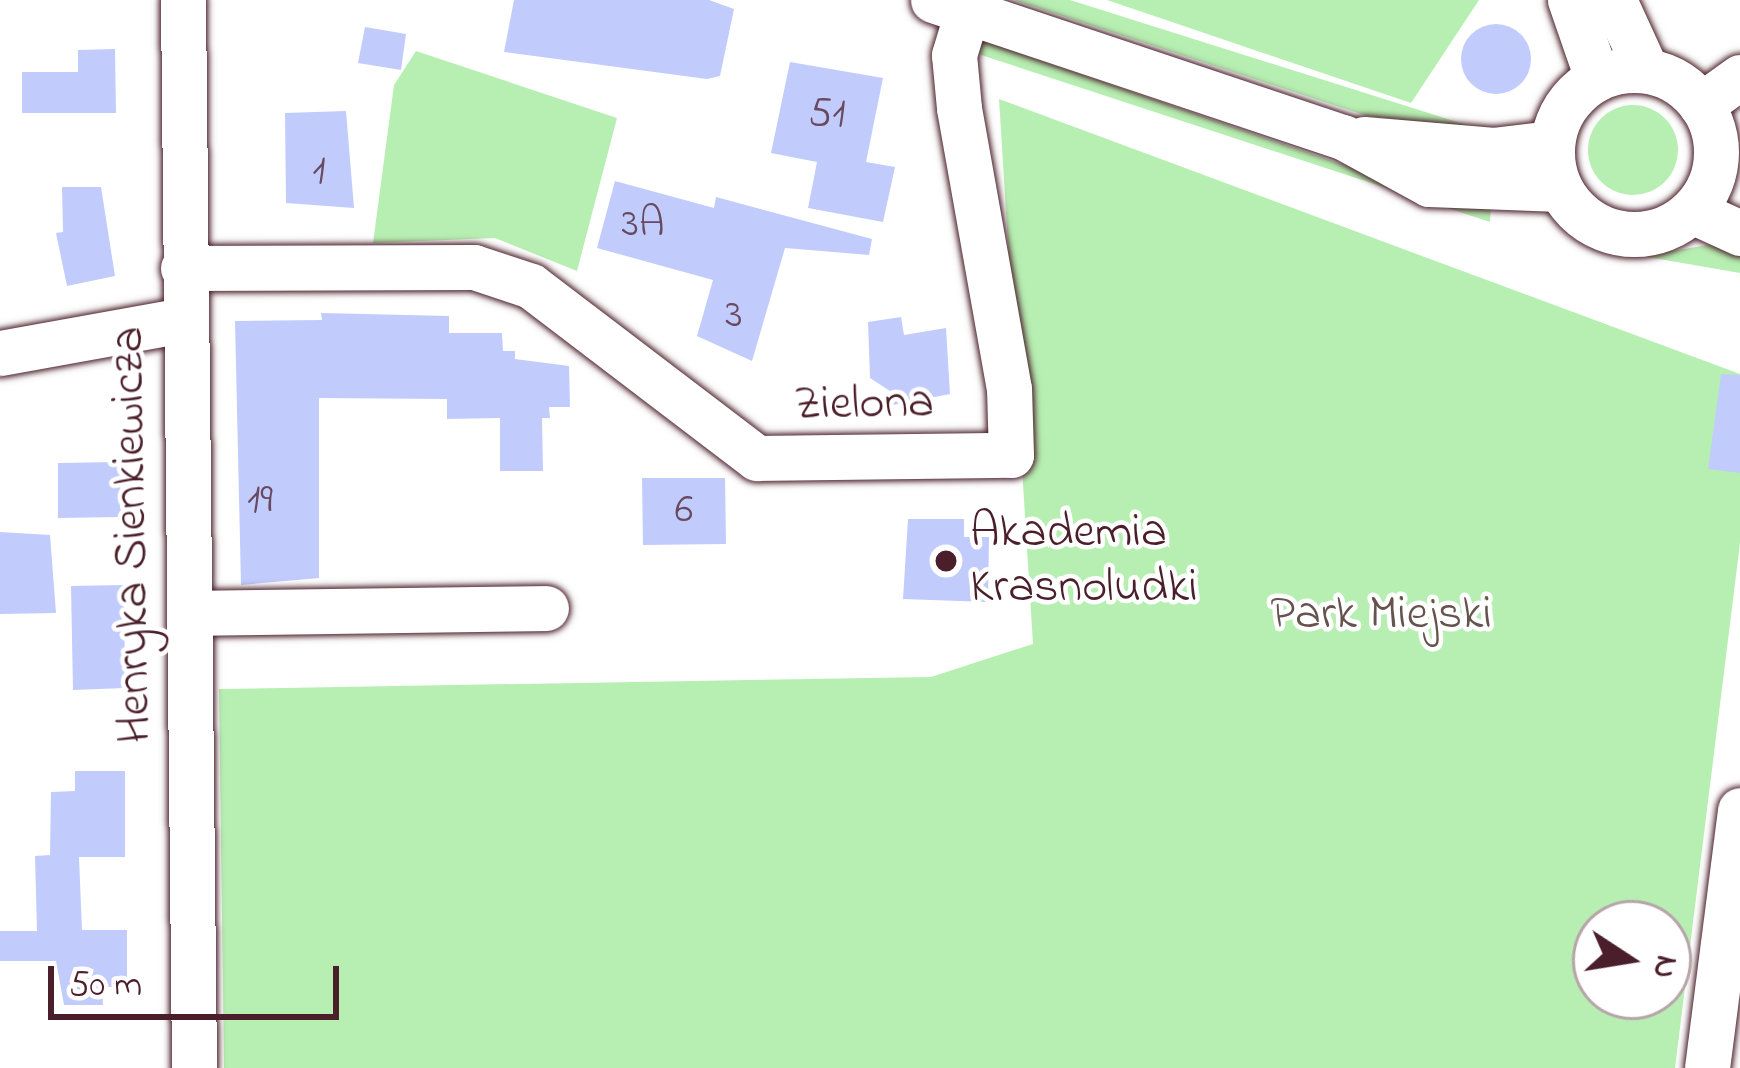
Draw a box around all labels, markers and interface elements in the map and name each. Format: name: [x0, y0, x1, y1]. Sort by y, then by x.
house number: 51: [808, 90, 846, 140]
house number: 1: [312, 147, 326, 197]
house number: 3A: [621, 200, 665, 250]
house number: 3: [725, 291, 743, 341]
street label: Henryka Sienkiewicza: [101, 326, 165, 744]
street label: Zielona: [794, 375, 934, 435]
house number: 19: [247, 476, 273, 526]
house number: 6: [675, 486, 693, 536]
place label: Akademia Krasnoludki: [970, 504, 1198, 617]
marker: Akademia Krasnoludki: [933, 548, 959, 574]
park label: Park Miejski: [1270, 587, 1492, 645]
north arrow: [1572, 900, 1692, 1020]
scale bar: [54, 942, 345, 1016]
text: N: [1638, 951, 1690, 983]
text: 50 m: [69, 960, 142, 1013]

